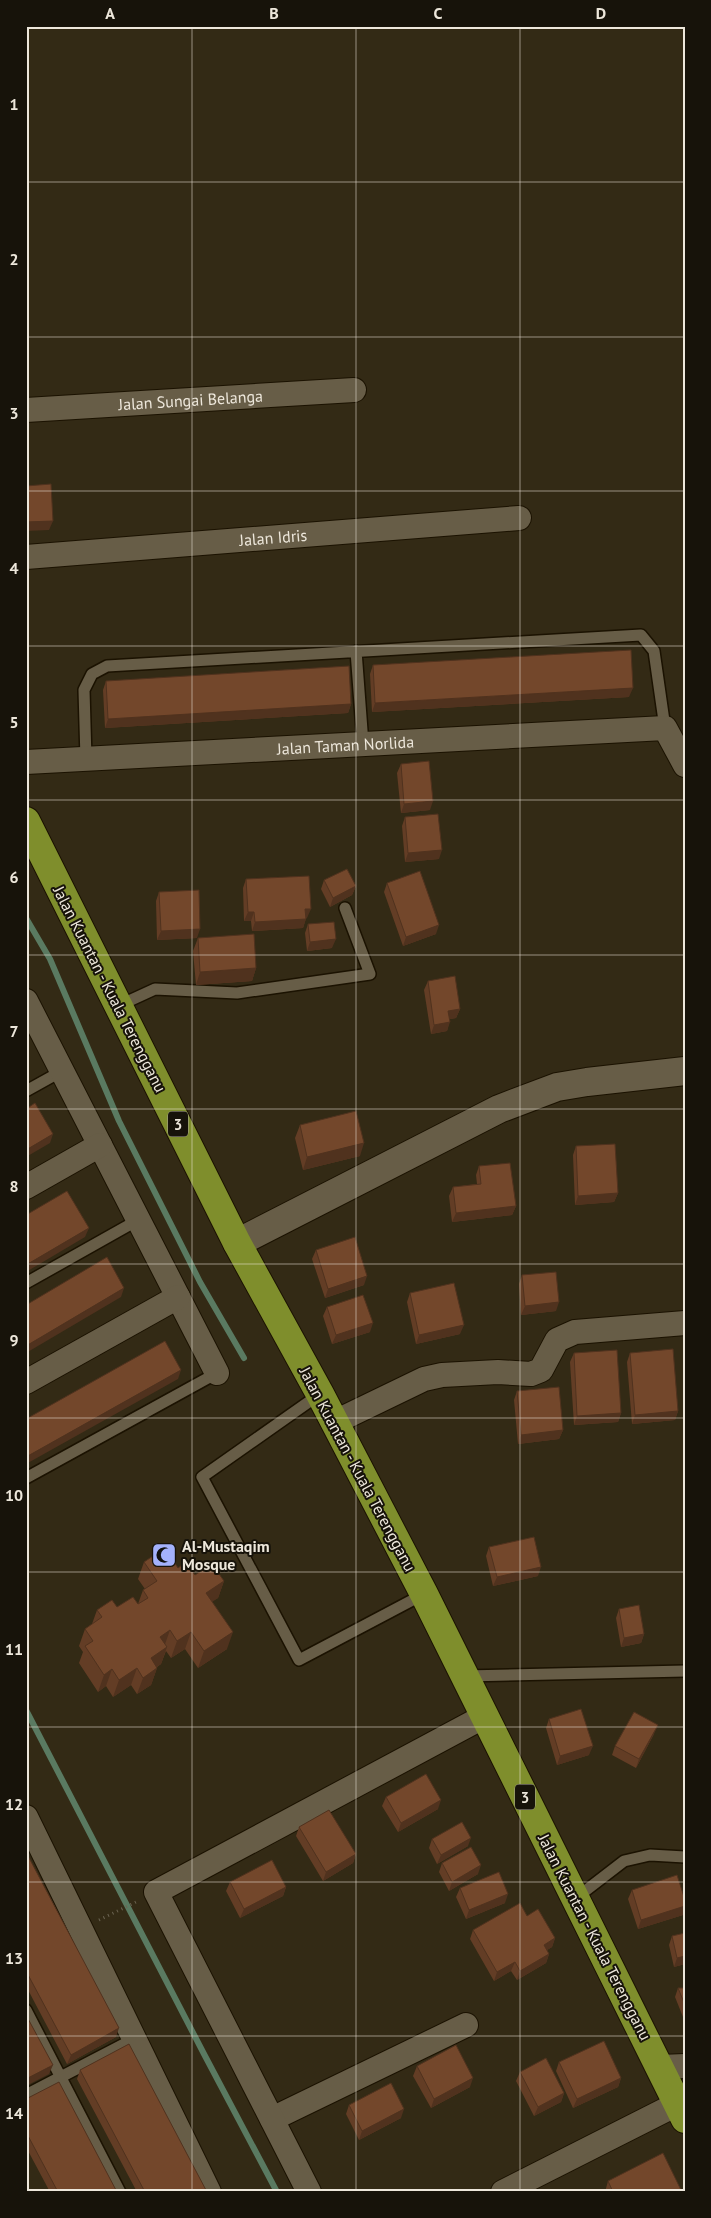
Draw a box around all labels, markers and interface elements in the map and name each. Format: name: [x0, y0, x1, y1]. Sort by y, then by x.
text: A: [105, 3, 115, 23]
text: B: [269, 3, 279, 23]
text: C: [434, 3, 443, 23]
text: D: [596, 3, 606, 23]
text: 1: [9, 94, 19, 114]
text: 2: [9, 249, 19, 269]
street label: Jalan Sungai Belanga: [117, 386, 264, 414]
text: 3: [9, 403, 19, 423]
street label: Jalan Idris: [238, 525, 308, 550]
text: 4: [9, 558, 19, 578]
text: 5: [9, 712, 19, 732]
street label: Jalan Taman Norlida: [275, 731, 415, 759]
text: 6: [9, 867, 19, 887]
street label: Jalan Kuantan - Kuala Terengganu: [49, 882, 171, 1095]
text: 7: [9, 1021, 19, 1041]
road number: 3: [168, 1112, 188, 1136]
text: 8: [9, 1176, 19, 1196]
text: 9: [9, 1330, 19, 1350]
street label: Jalan Kuantan - Kuala Terengganu: [295, 1362, 421, 1575]
text: 10: [5, 1485, 23, 1505]
place label: Al-Mustaqim Mosque: [182, 1536, 270, 1574]
mosque icon: Al-Mustaqim Mosque: [151, 1542, 177, 1568]
text: 11: [5, 1639, 23, 1659]
road number: 3: [515, 1784, 535, 1810]
text: 12: [5, 1794, 23, 1814]
street label: Jalan Kuantan - Kuala Terengganu: [534, 1830, 656, 2043]
text: 13: [5, 1948, 23, 1968]
text: 14: [5, 2103, 23, 2123]

